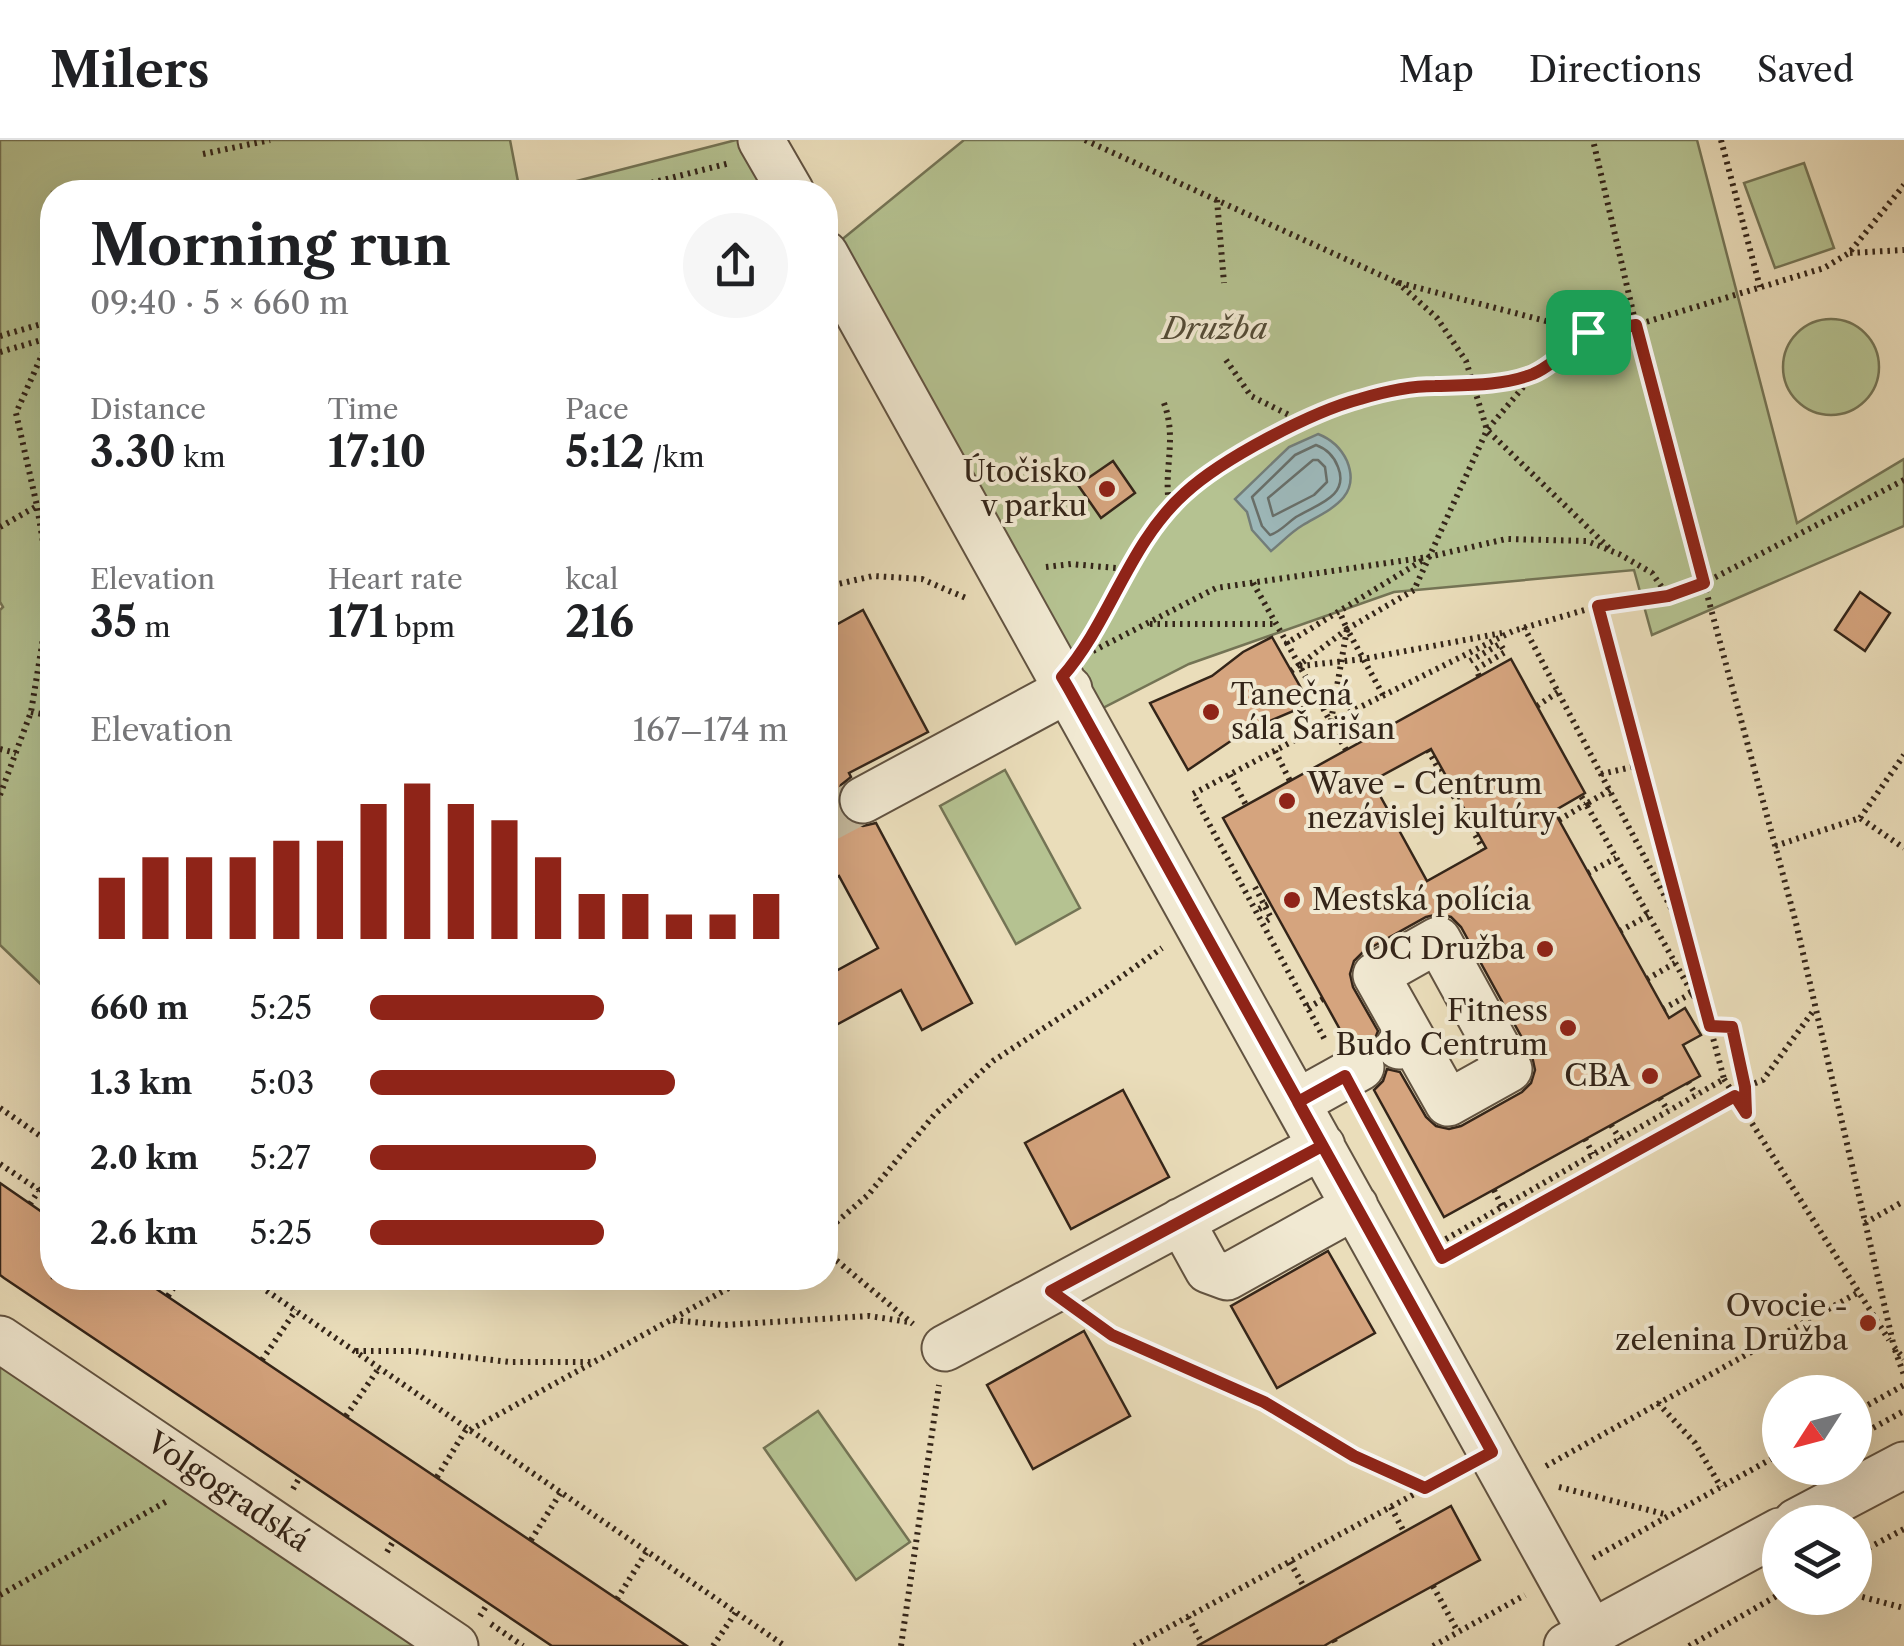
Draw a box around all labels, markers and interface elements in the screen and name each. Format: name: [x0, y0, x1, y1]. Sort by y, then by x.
text: Milers: [50, 40, 209, 99]
text: Map: [1399, 48, 1474, 91]
text: Directions: [1529, 48, 1702, 91]
text: Saved: [1757, 48, 1854, 91]
text: Morning run: [90, 212, 451, 279]
button: share: [683, 213, 788, 318]
text: 09:40 · 5 × 660 m: [90, 283, 349, 322]
pin: [1546, 290, 1631, 375]
icon: arrive: [1561, 305, 1616, 360]
park label: Družba: [1160, 310, 1268, 347]
text: Distance: [90, 392, 206, 426]
text: Time: [328, 392, 398, 426]
text: Pace: [565, 392, 629, 426]
text: 3.30: [90, 426, 176, 478]
text: 17:10: [328, 426, 426, 478]
text: 5:12: [565, 426, 645, 478]
text: km: [176, 440, 226, 474]
text: /km: [645, 440, 705, 474]
place label: Útočisko v parku: [963, 453, 1087, 524]
marker: Útočisko v parku: [1096, 478, 1118, 500]
text: Elevation: [90, 562, 215, 596]
text: Heart rate: [328, 562, 463, 596]
text: kcal: [565, 562, 618, 596]
text: 35: [90, 596, 137, 648]
text: 171: [328, 596, 387, 648]
text: 216: [565, 596, 634, 648]
text: m: [137, 610, 170, 644]
text: bpm: [387, 610, 455, 644]
place label: Tanečná sála Šarišan: [1231, 676, 1396, 747]
marker: Tanečná sála Šarišan: [1200, 701, 1222, 723]
text: Elevation: [90, 710, 233, 749]
text: 167–174 m: [633, 710, 788, 749]
place label: Wave - Centrum nezávislej kultúry: [1306, 765, 1557, 836]
marker: Wave - Centrum nezávislej kultúry: [1276, 790, 1298, 812]
place label: Mestská polícia: [1312, 881, 1531, 918]
marker: Mestská polícia: [1281, 889, 1303, 911]
place label: OC Družba: [1364, 930, 1525, 967]
marker: OC Družba: [1534, 938, 1556, 960]
text: 660 m: [90, 988, 189, 1027]
text: 5:25: [250, 988, 312, 1027]
place label: Fitness Budo Centrum: [1336, 992, 1548, 1063]
marker: Fitness Budo Centrum: [1557, 1017, 1579, 1039]
place label: CBA: [1564, 1057, 1631, 1094]
text: 1.3 km: [90, 1063, 192, 1102]
text: 5:03: [250, 1063, 314, 1102]
marker: CBA: [1639, 1065, 1661, 1087]
text: 2.0 km: [90, 1138, 199, 1177]
text: 5:27: [250, 1138, 311, 1177]
text: 2.6 km: [90, 1213, 198, 1252]
text: 5:25: [250, 1213, 312, 1252]
place label: Ovocie - zelenina Družba: [1615, 1287, 1848, 1358]
marker: Ovocie - zelenina Družba: [1857, 1312, 1879, 1334]
north arrow: [1762, 1375, 1872, 1485]
map controls: [1762, 1375, 1872, 1615]
street label: Volgogradská: [139, 1423, 317, 1560]
button: layers: [1762, 1505, 1872, 1615]

